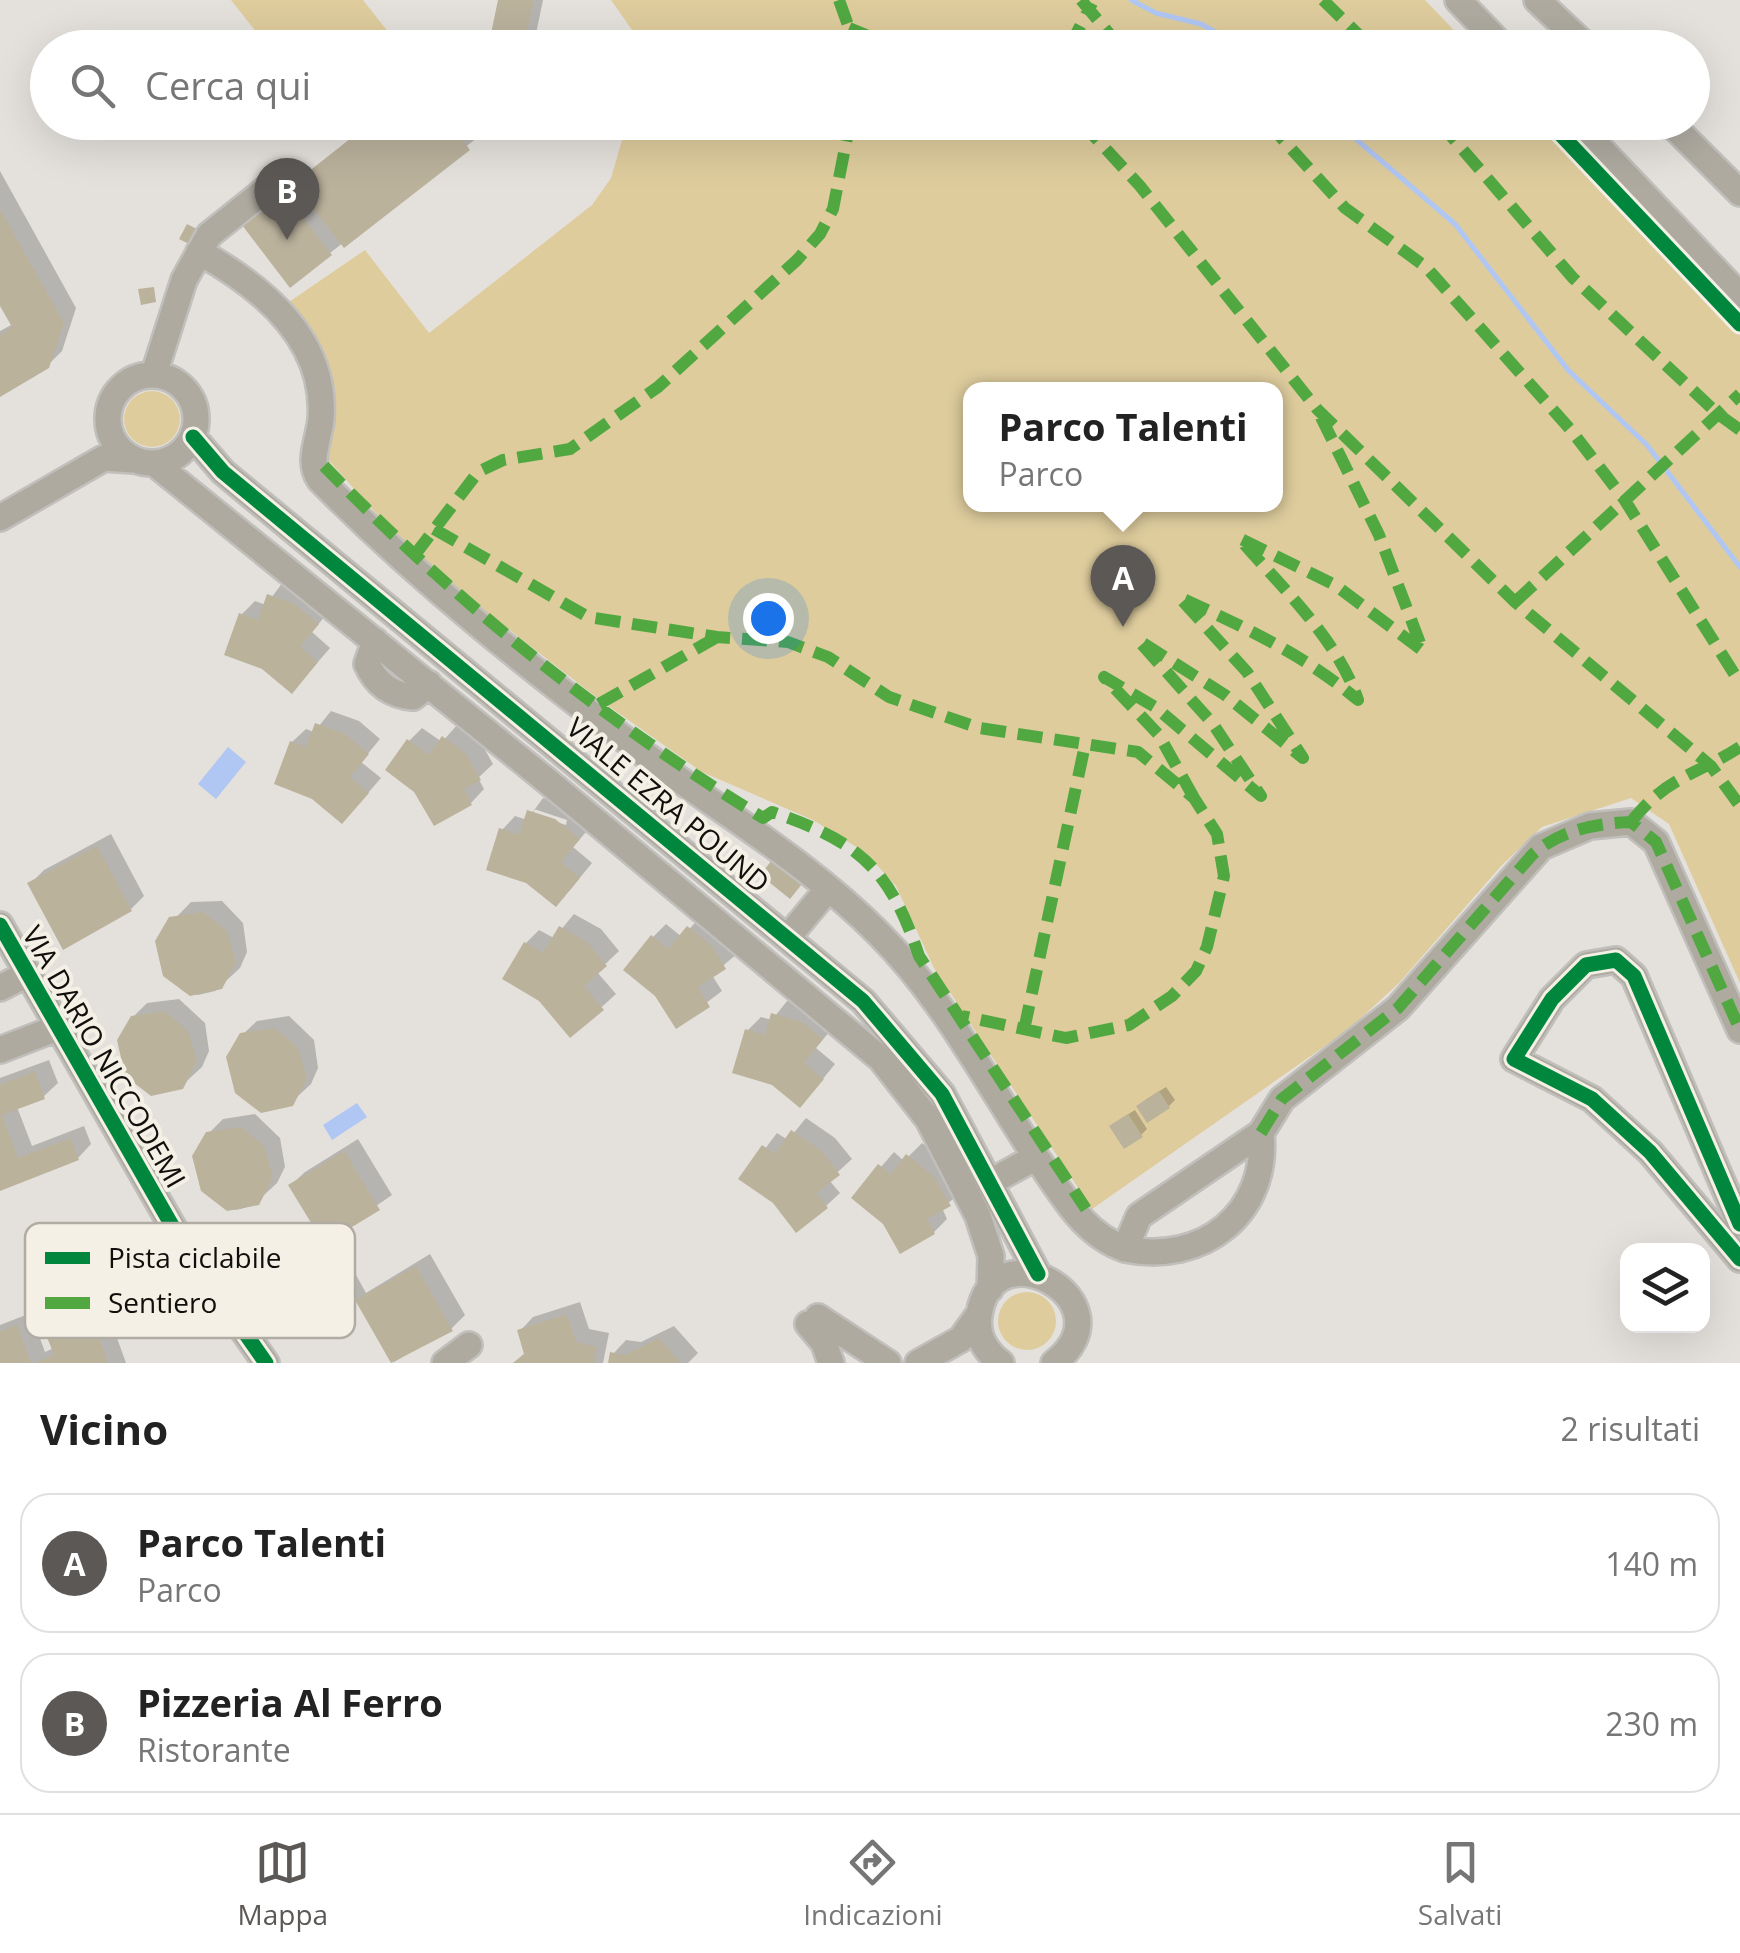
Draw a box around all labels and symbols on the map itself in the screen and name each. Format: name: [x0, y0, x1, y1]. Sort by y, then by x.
pin: B: [254, 158, 320, 240]
pin: A: [1090, 544, 1156, 627]
your location: [743, 593, 794, 644]
street label: VIALE EZRA POUND: [559, 708, 778, 900]
street label: VIA DARIO NICCODEMI: [14, 919, 195, 1194]
legend: [25, 1223, 355, 1338]
text: Pista ciclabile: [108, 1238, 282, 1276]
text: Sentiero: [108, 1283, 217, 1321]

